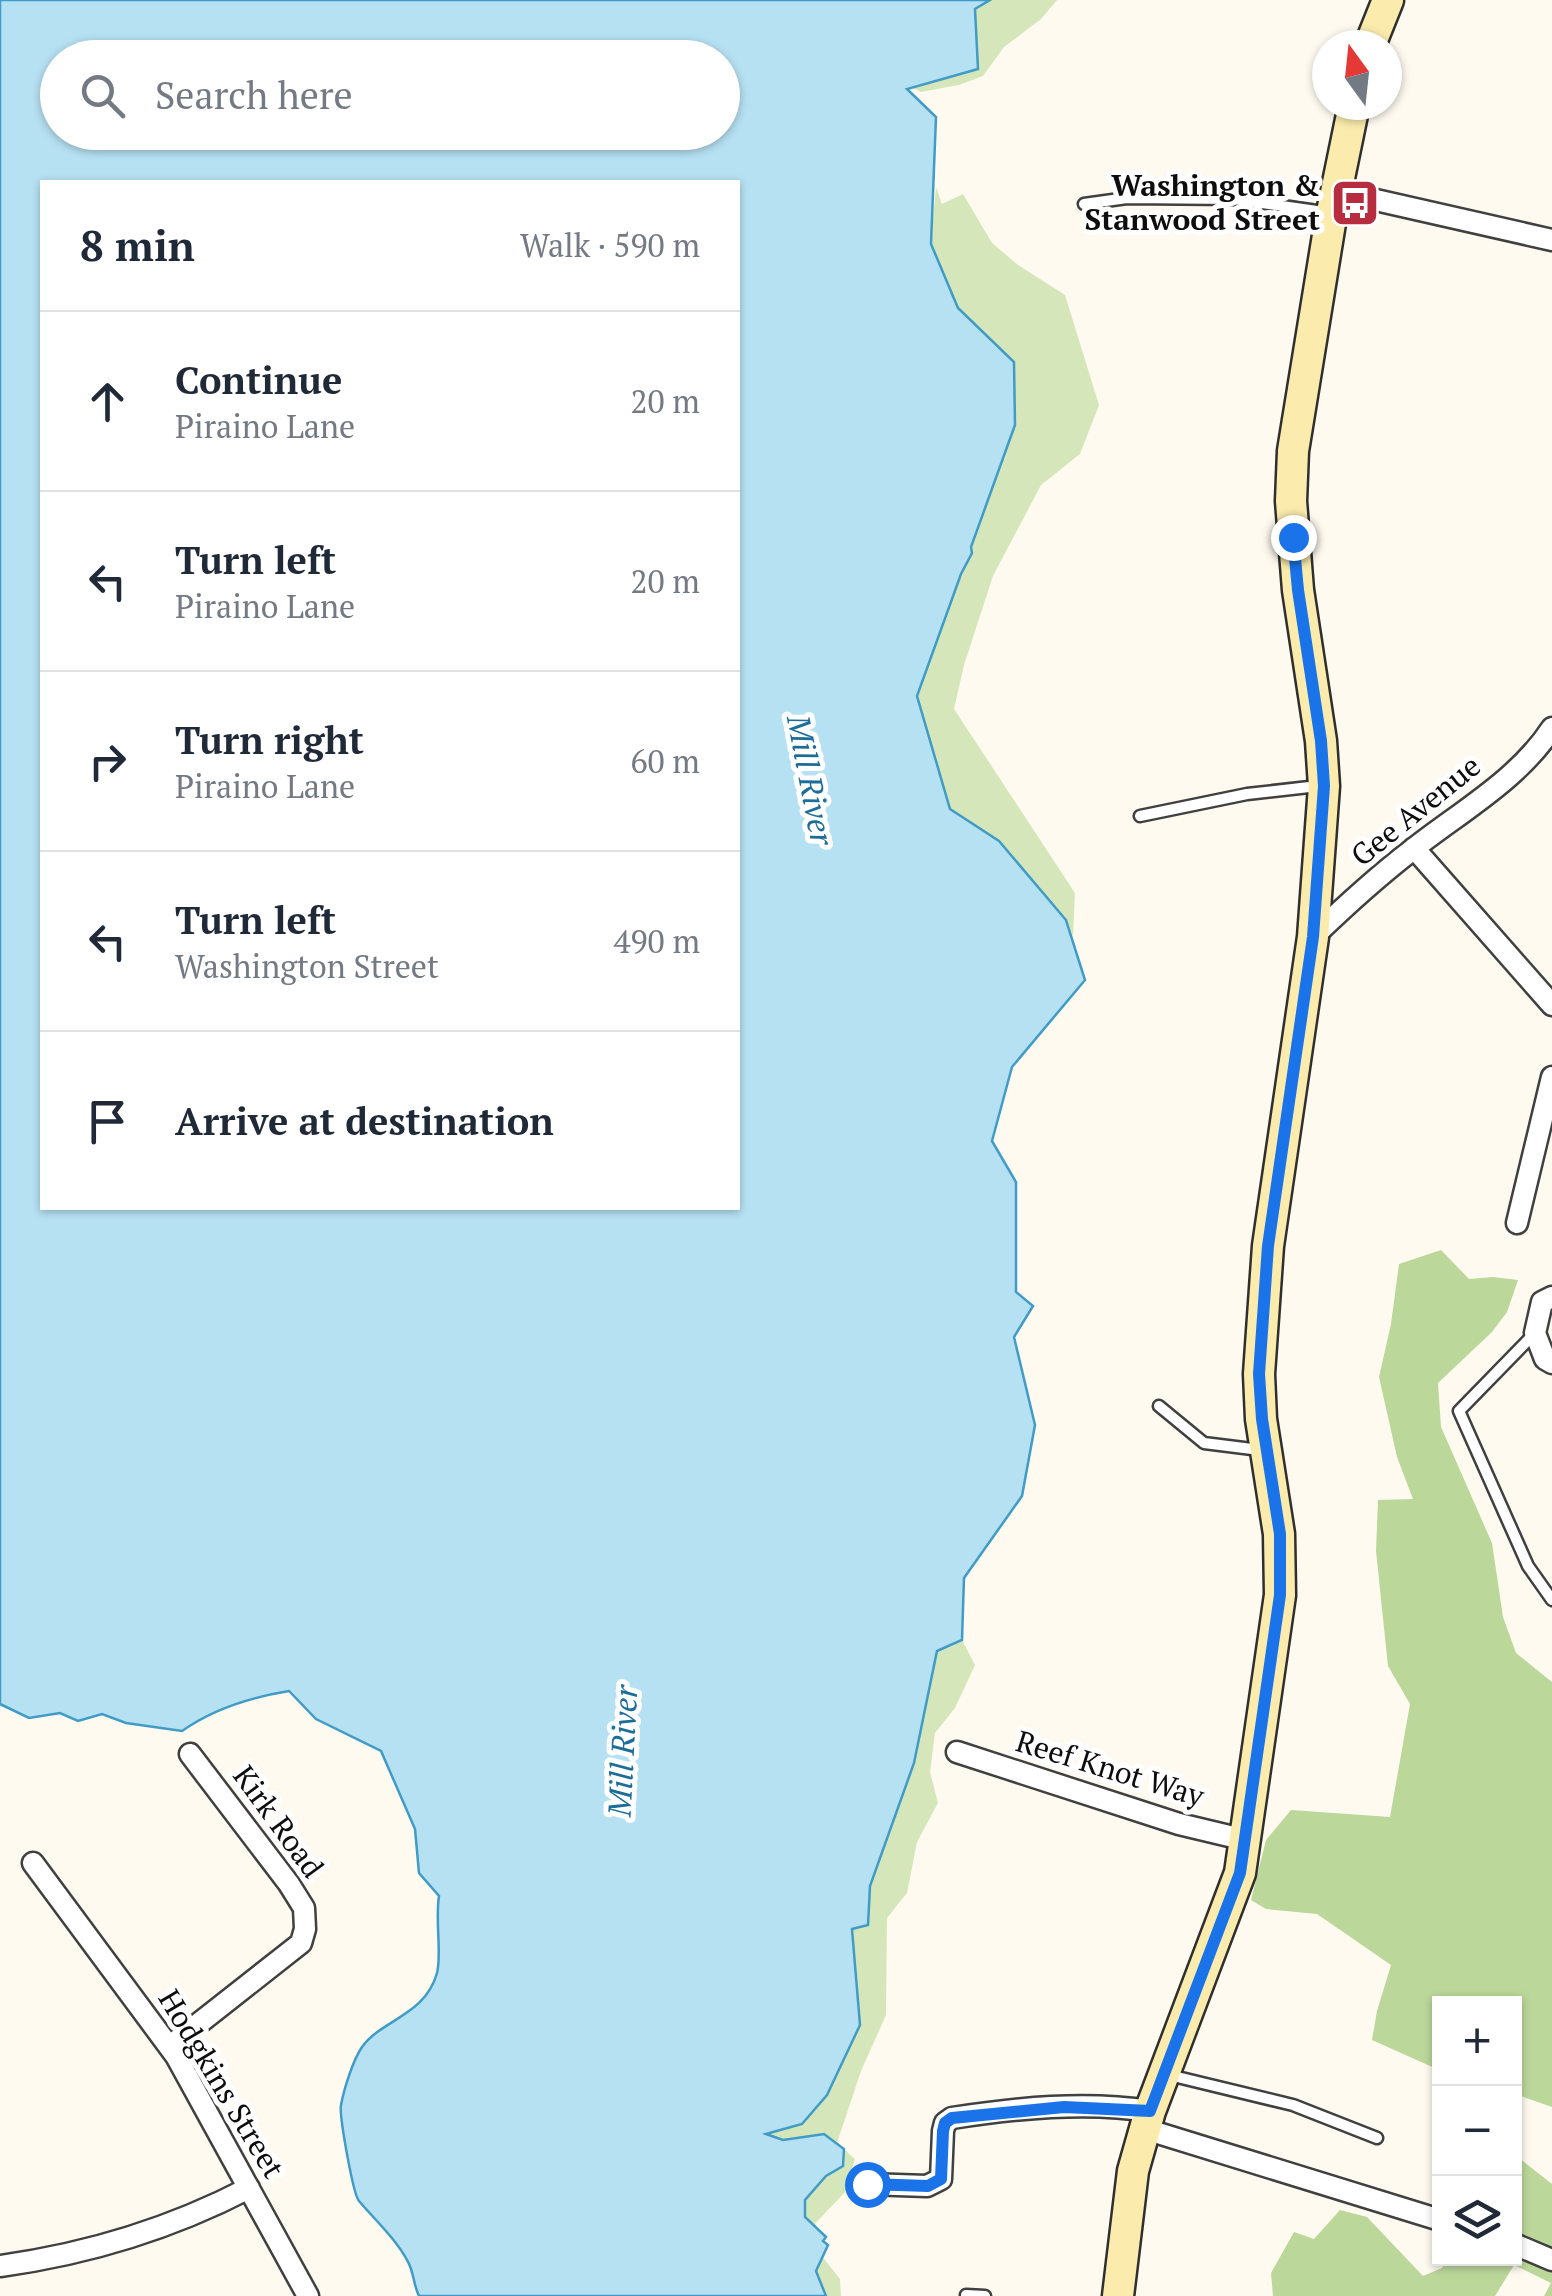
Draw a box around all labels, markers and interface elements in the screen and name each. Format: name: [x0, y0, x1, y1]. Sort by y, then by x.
north arrow: [1312, 30, 1402, 120]
search box: [40, 40, 740, 150]
icon: search: [75, 68, 130, 123]
text: Search here: [155, 70, 353, 120]
place label: Washington & Stanwood Street: [1085, 165, 1320, 239]
bus stop icon: Washington & Stanwood Street: [1329, 177, 1381, 229]
text: 8 min: [80, 217, 195, 273]
text: Walk · 590 m: [520, 224, 700, 266]
text: Continue: [175, 355, 342, 405]
icon: ahead: [80, 374, 135, 429]
text: 20 m: [630, 380, 700, 422]
text: Piraino Lane: [175, 405, 355, 447]
route end: [1271, 515, 1317, 561]
text: Turn left: [175, 535, 336, 585]
icon: left: [80, 554, 135, 609]
text: 20 m: [630, 560, 700, 602]
text: Piraino Lane: [175, 585, 355, 627]
water label: Mill River: [778, 710, 844, 850]
text: Turn right: [175, 715, 364, 765]
icon: right: [80, 734, 135, 789]
text: 60 m: [630, 740, 700, 782]
street label: Gee Avenue: [1342, 746, 1488, 875]
text: Piraino Lane: [175, 765, 355, 807]
text: Turn left: [175, 895, 336, 945]
icon: left: [80, 914, 135, 969]
text: 490 m: [613, 920, 700, 962]
text: Washington Street: [175, 945, 439, 987]
icon: arrive: [80, 1094, 135, 1149]
text: Arrive at destination: [175, 1096, 554, 1146]
water label: Mill River: [598, 1683, 647, 1819]
street label: Reef Knot Way: [1011, 1720, 1210, 1816]
street label: Kirk Road: [225, 1757, 333, 1886]
street label: Hodgkins Street: [150, 1982, 294, 2185]
map controls: [1432, 1996, 1522, 2266]
button: +: [1432, 1996, 1522, 2086]
button: −: [1432, 2086, 1522, 2176]
route start: [845, 2162, 891, 2208]
button: layers: [1432, 2176, 1522, 2266]

